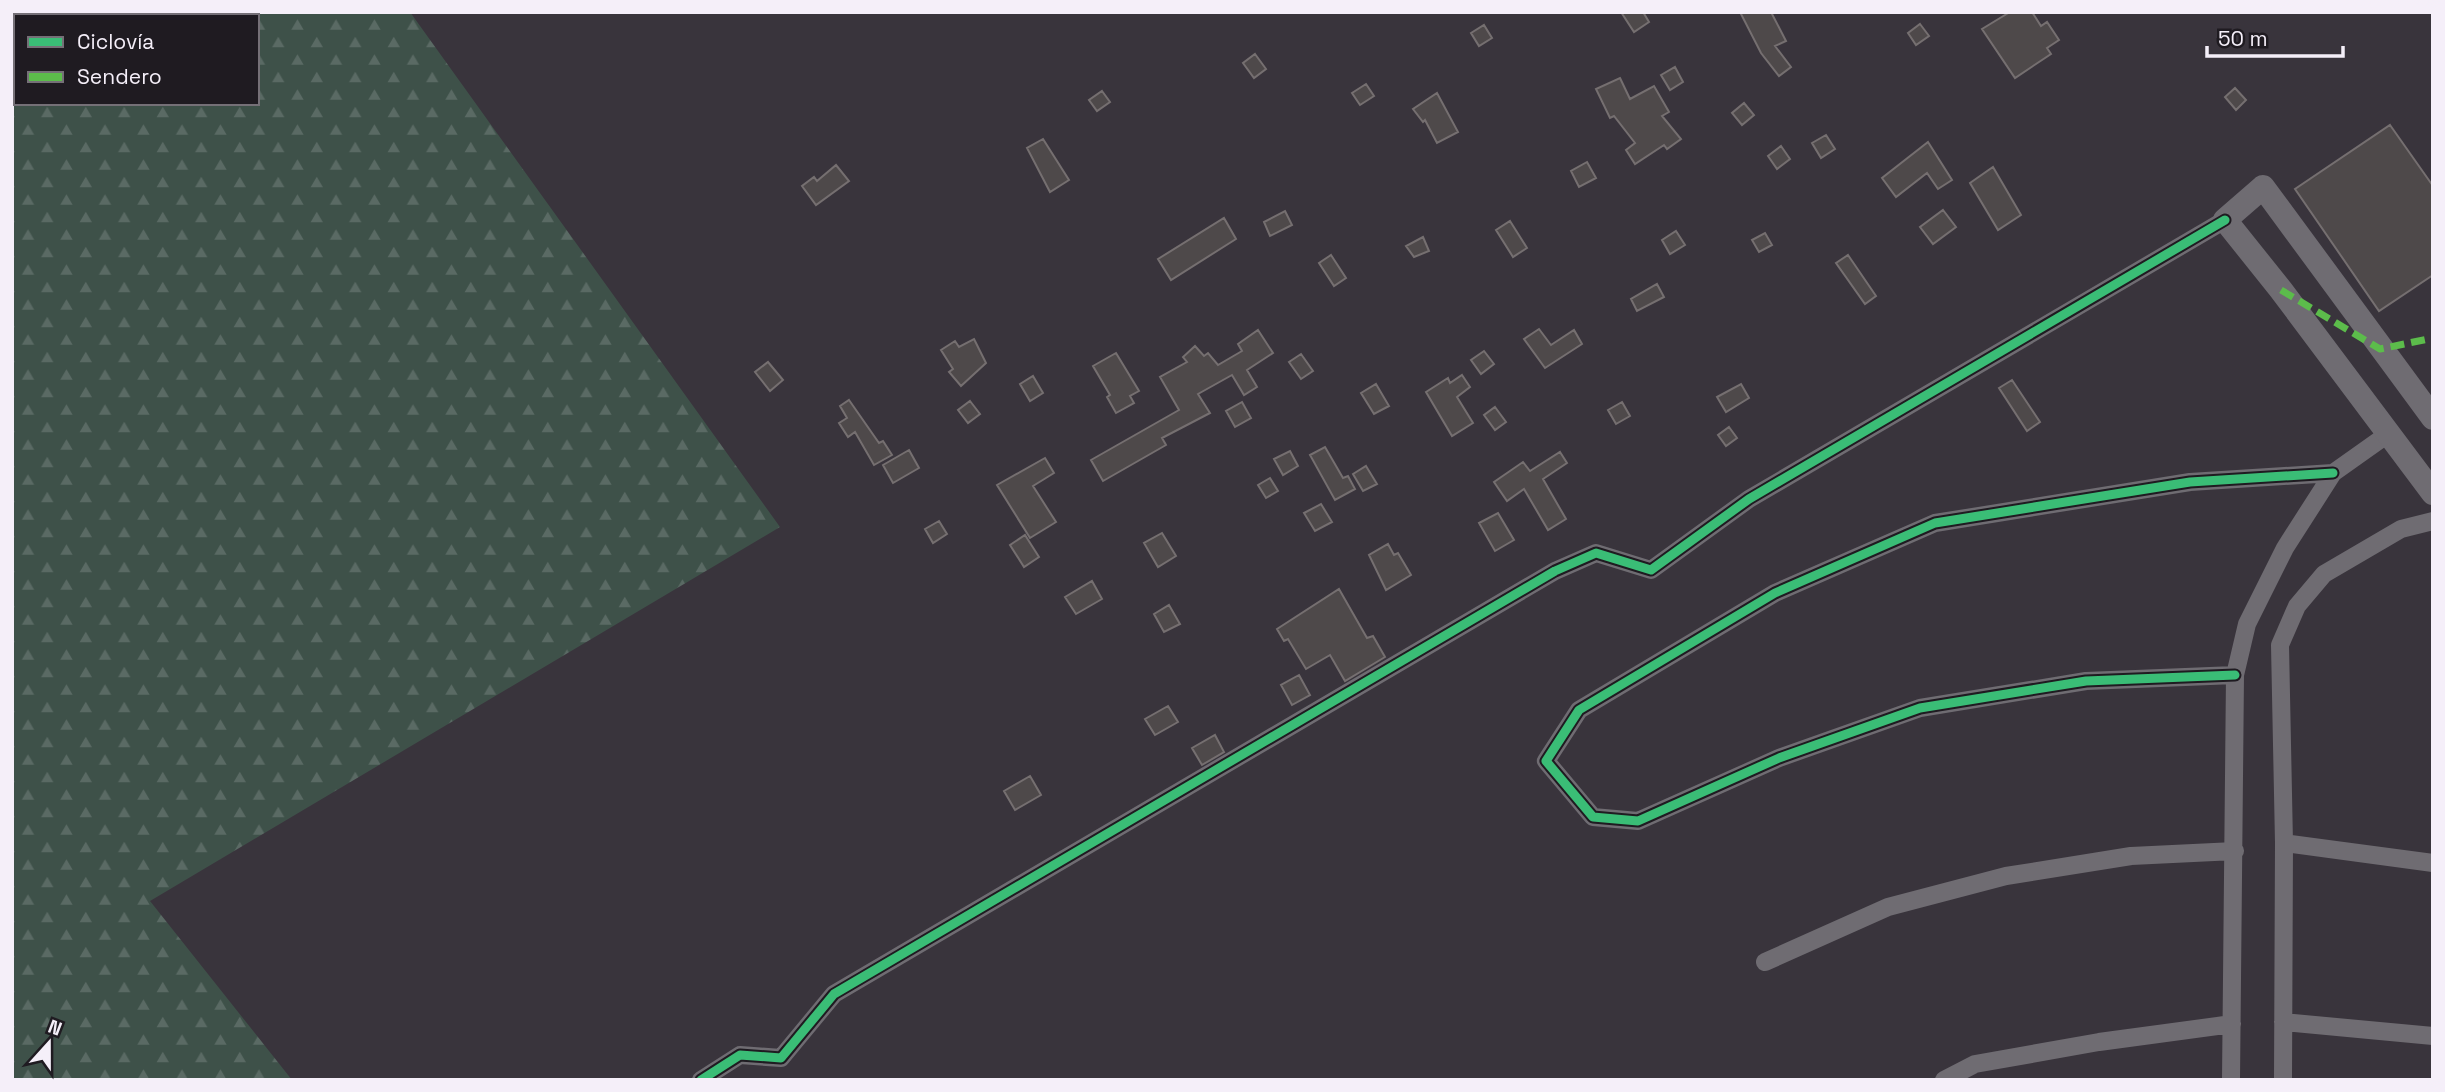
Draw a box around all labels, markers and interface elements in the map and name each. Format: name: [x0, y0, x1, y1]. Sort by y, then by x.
legend: [14, 14, 259, 105]
scale bar: [2207, 14, 2344, 58]
text: 50 m: [2218, 25, 2268, 52]
text: Ciclovía: [77, 28, 154, 55]
text: Sendero: [77, 63, 162, 90]
north arrow: [14, 1008, 84, 1078]
text: N: [44, 1014, 65, 1042]

